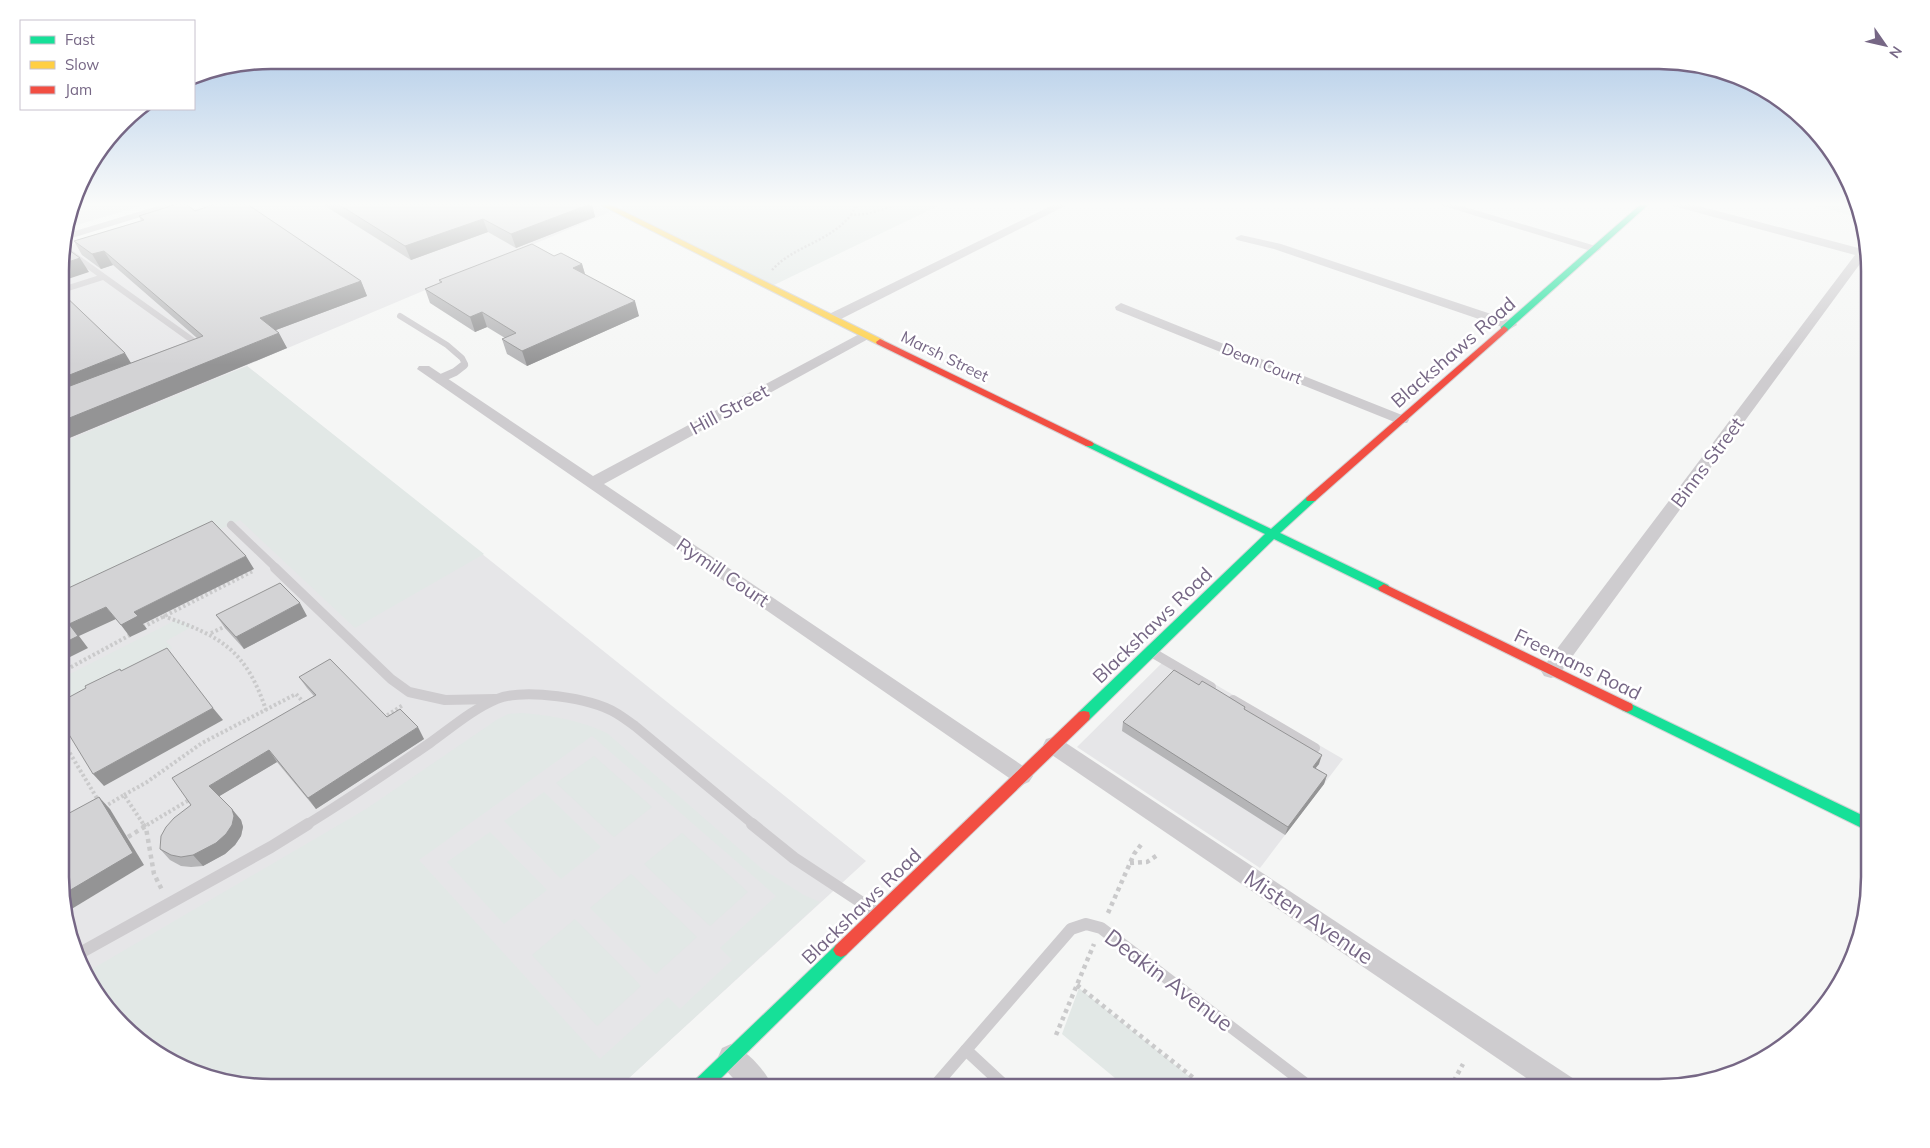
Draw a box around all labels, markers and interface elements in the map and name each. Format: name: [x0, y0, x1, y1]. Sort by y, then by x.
legend: [20, 20, 195, 110]
north arrow: [1860, 20, 1910, 70]
text: Fast: [65, 30, 95, 49]
text: N: [1885, 43, 1906, 62]
text: Slow: [65, 55, 99, 74]
text: Jam: [65, 80, 92, 99]
street label: Blackshaws Road: [1386, 291, 1520, 413]
street label: Marsh Street: [898, 326, 992, 386]
street label: Dean Court: [1219, 338, 1305, 388]
street label: Hill Street: [686, 378, 773, 440]
street label: Binns Street: [1665, 412, 1749, 512]
street label: Rymill Court: [672, 532, 774, 612]
street label: Blackshaws Road: [1087, 562, 1217, 688]
street label: Freemans Road: [1511, 623, 1645, 705]
street label: Blackshaws Road: [796, 843, 926, 969]
street label: Misten Avenue: [1239, 864, 1379, 970]
street label: Deakin Avenue: [1099, 923, 1239, 1037]

